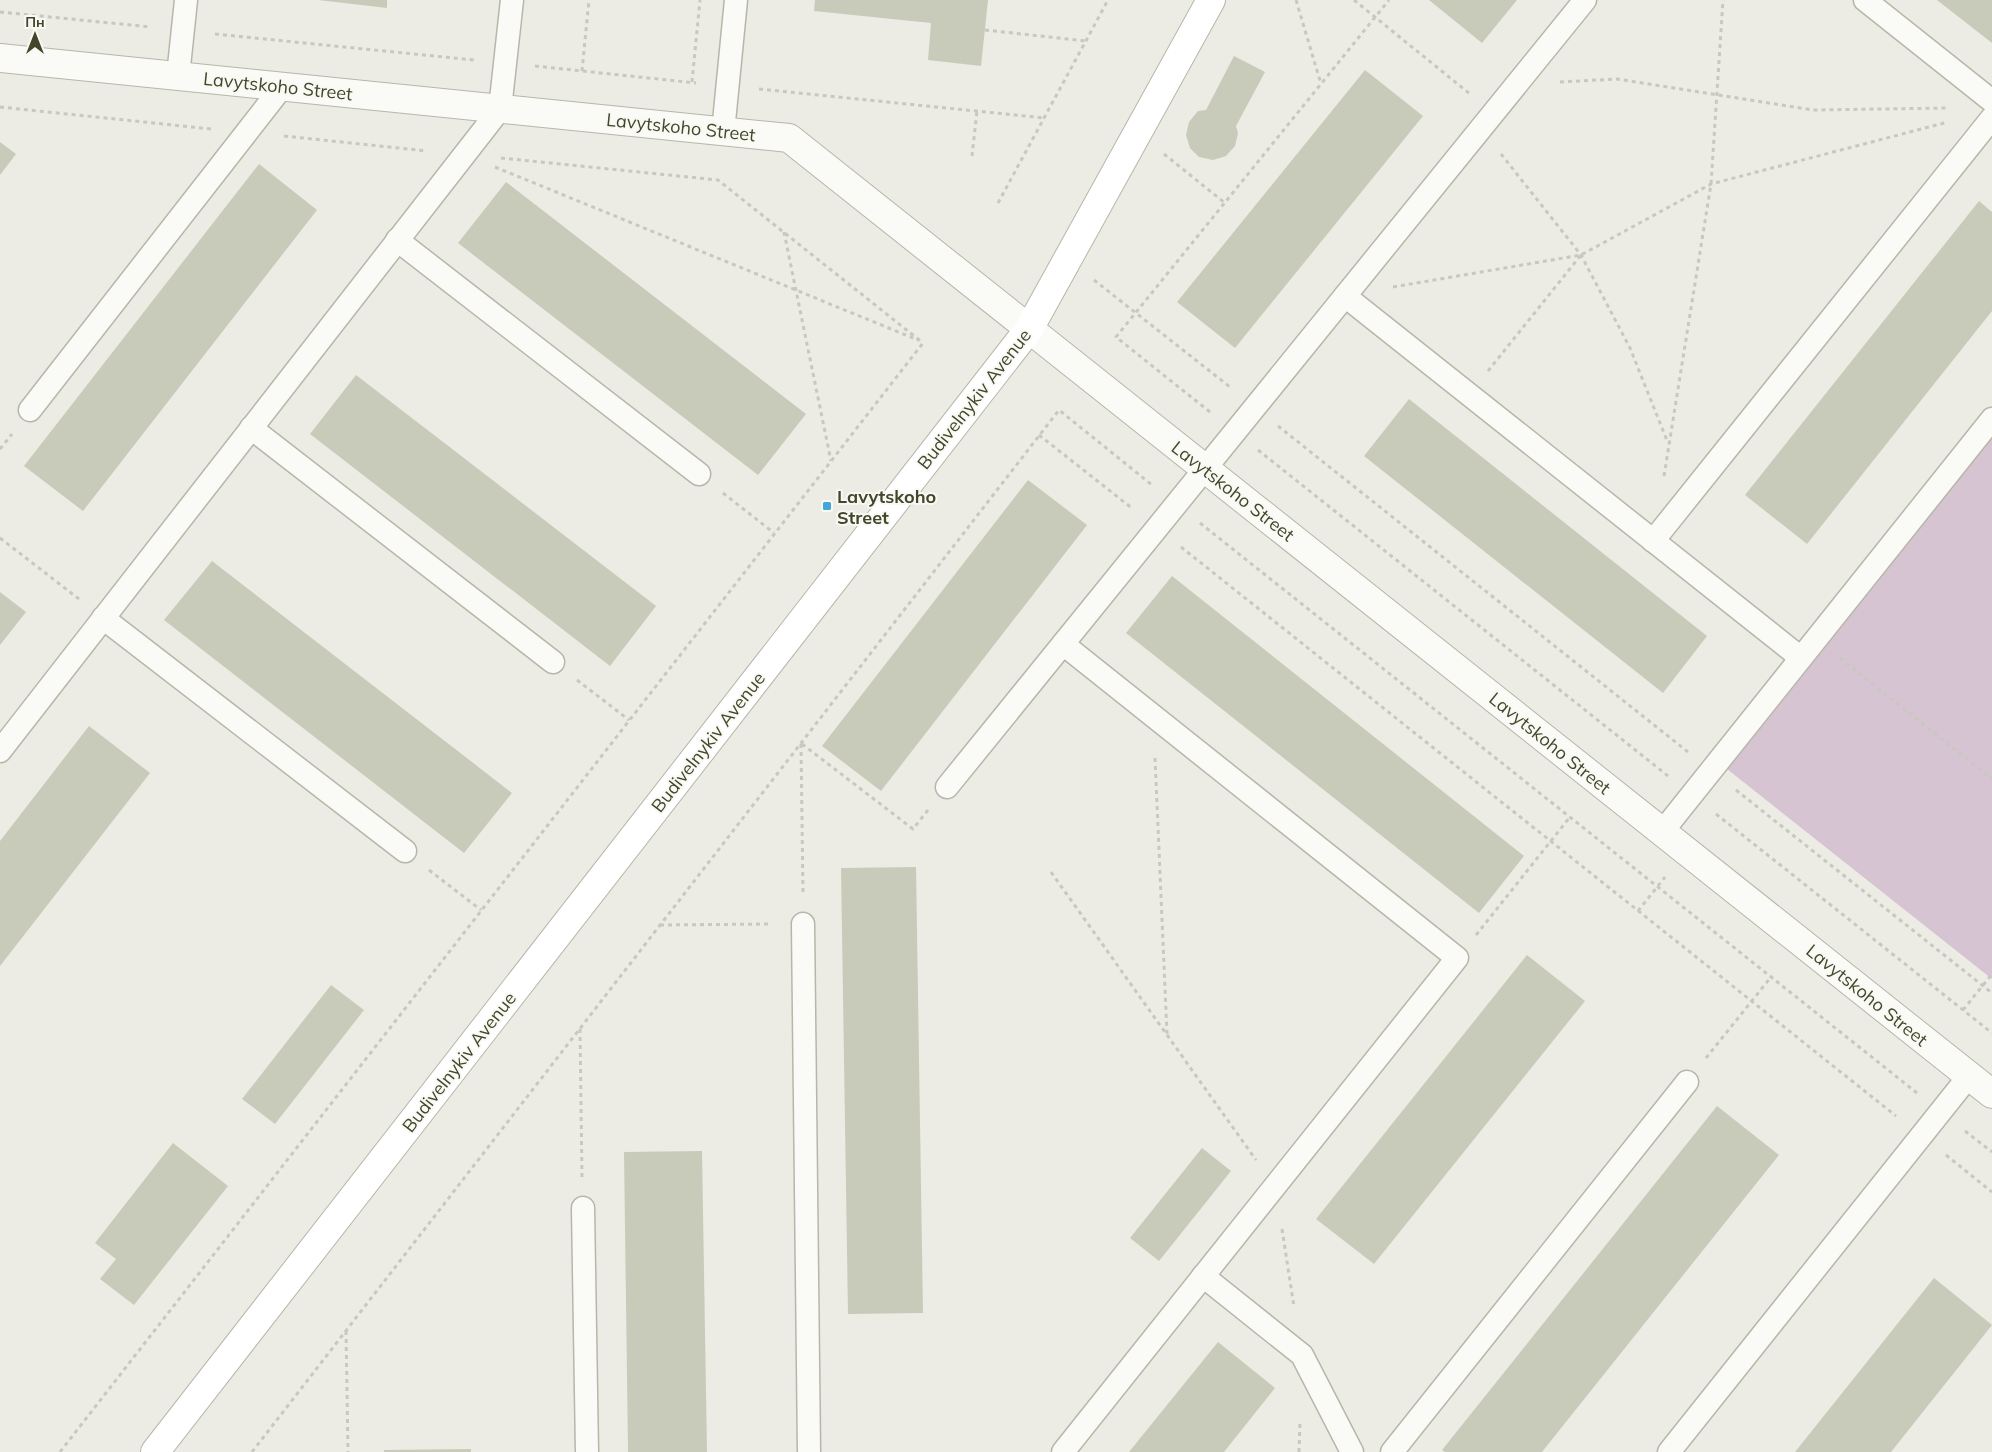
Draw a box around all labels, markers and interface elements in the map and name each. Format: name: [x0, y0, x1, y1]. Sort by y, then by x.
north arrow: [10, 10, 60, 60]
text: Пн: [25, 13, 45, 31]
street label: Lavytskoho Street: [202, 67, 354, 105]
street label: Lavytskoho Street: [605, 108, 757, 146]
street label: Budivelnykiv Avenue: [912, 324, 1036, 474]
street label: Lavytskoho Street: [1167, 436, 1299, 546]
place label: Lavytskoho Street: [837, 485, 936, 529]
marker: Lavytskoho Street: [821, 500, 833, 512]
street label: Budivelnykiv Avenue: [646, 667, 770, 817]
street label: Lavytskoho Street: [1485, 687, 1615, 799]
street label: Lavytskoho Street: [1802, 939, 1932, 1051]
street label: Budivelnykiv Avenue: [397, 987, 521, 1137]

